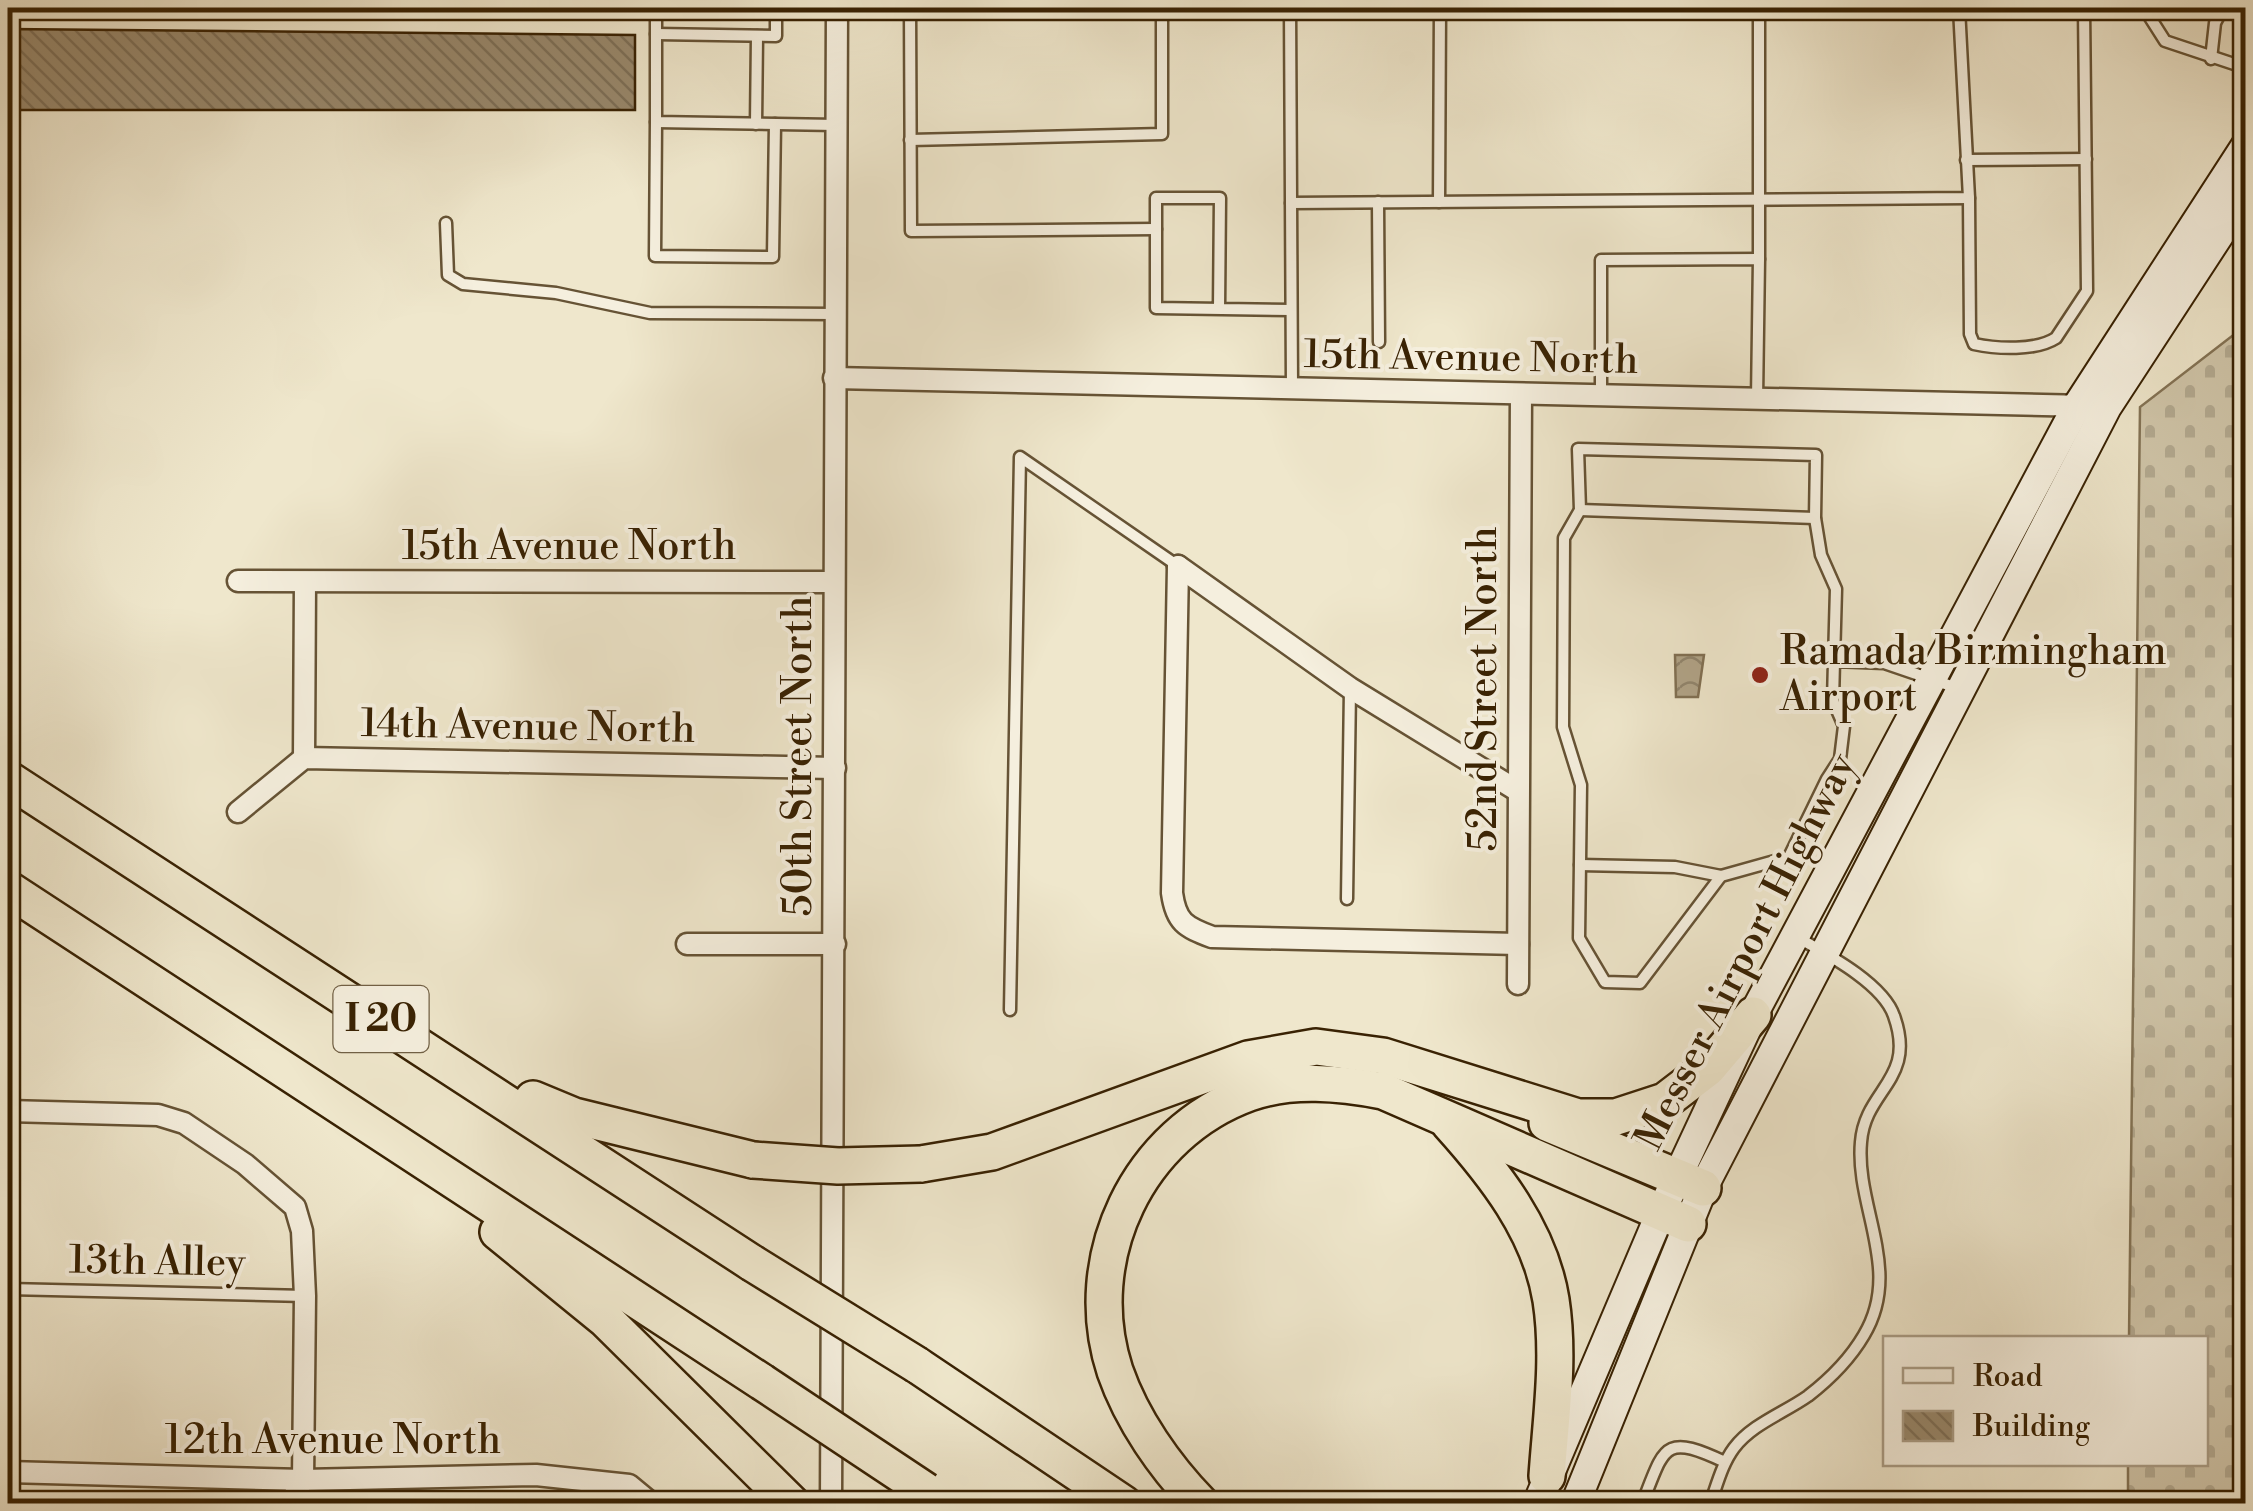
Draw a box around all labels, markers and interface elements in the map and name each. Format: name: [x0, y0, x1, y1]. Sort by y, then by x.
street label: 15th Avenue North: [1303, 330, 1639, 386]
street label: 15th Avenue North: [402, 522, 736, 572]
street label: 52nd Street North: [1459, 526, 1509, 852]
street label: 50th Street North: [774, 596, 824, 916]
place label: Ramada Birmingham Airport: [1779, 627, 2167, 723]
marker: Ramada Birmingham Airport: [1749, 664, 1771, 686]
street label: 14th Avenue North: [360, 699, 696, 755]
street label: Messer Airport Highway: [1624, 745, 1869, 1159]
road number: I 20: [334, 986, 428, 1052]
street label: 13th Alley: [68, 1235, 246, 1290]
legend: [1883, 1336, 2208, 1466]
text: Road: [1973, 1358, 2043, 1396]
text: Building: [1972, 1408, 2091, 1446]
street label: 12th Avenue North: [165, 1416, 501, 1466]

